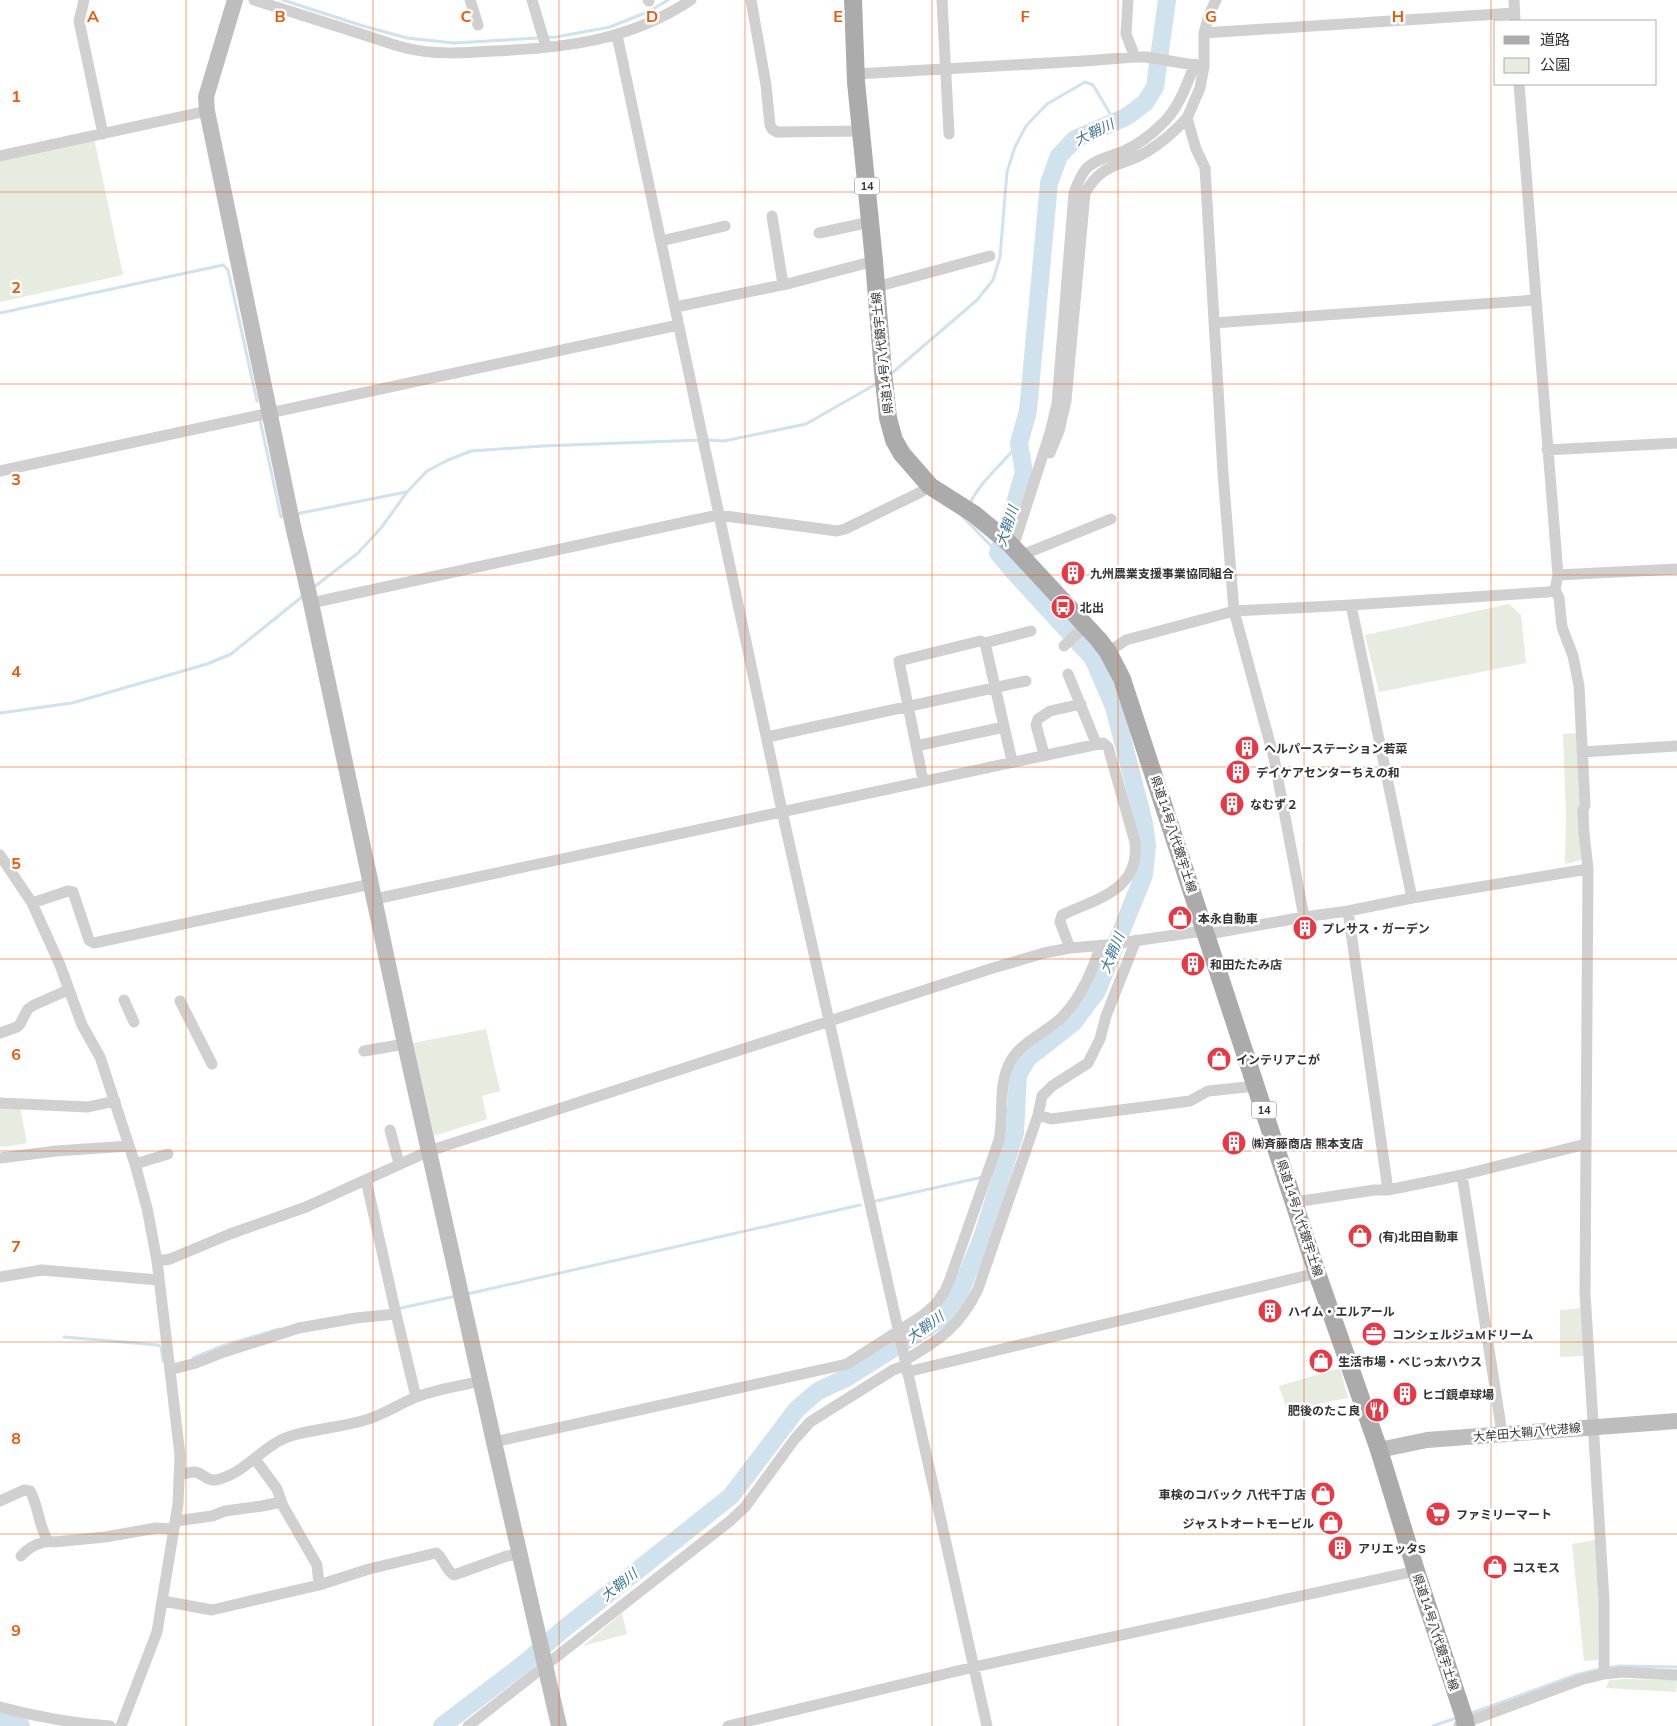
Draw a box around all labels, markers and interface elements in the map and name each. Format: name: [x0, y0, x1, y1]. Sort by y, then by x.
text: A: [87, 6, 99, 26]
text: B: [274, 6, 286, 26]
text: C: [461, 6, 472, 26]
text: D: [646, 6, 658, 26]
text: E: [833, 6, 843, 26]
text: F: [1020, 6, 1030, 26]
text: G: [1205, 6, 1217, 26]
text: H: [1392, 6, 1404, 26]
legend: [1494, 20, 1657, 85]
text: 道路: [1540, 30, 1570, 49]
text: 公園: [1540, 55, 1570, 74]
text: 1: [11, 86, 21, 106]
water label: 大鞘川: [1071, 114, 1119, 149]
road number: 14: [854, 178, 880, 195]
text: 2: [11, 277, 21, 297]
street label: 県道14号八代鏡宇土線: [868, 291, 896, 415]
text: 3: [11, 469, 21, 489]
water label: 大鞘川: [992, 501, 1023, 549]
building icon: 九州農業支援事業協同組合: [1060, 560, 1086, 586]
place label: 九州農業支援事業協同組合: [1090, 566, 1234, 581]
bus stop icon: 北出: [1050, 594, 1076, 620]
place label: 北出: [1080, 600, 1104, 615]
text: 4: [11, 661, 21, 681]
building icon: ヘルパーステーション若菜: [1234, 735, 1260, 761]
place label: ヘルパーステーション若菜: [1264, 741, 1407, 756]
building icon: デイケアセンターちえの和: [1225, 759, 1251, 785]
place label: デイケアセンターちえの和: [1256, 765, 1400, 780]
street label: 県道14号八代鏡宇土線: [1148, 773, 1200, 895]
building icon: なむず２: [1219, 791, 1245, 817]
place label: なむず２: [1250, 797, 1298, 812]
text: 5: [11, 853, 21, 873]
shop icon: 本永自動車: [1167, 905, 1193, 931]
place label: 本永自動車: [1198, 911, 1258, 926]
building icon: プレサス・ガーデン: [1292, 915, 1318, 941]
place label: プレサス・ガーデン: [1322, 921, 1430, 936]
water label: 大鞘川: [1096, 928, 1129, 976]
building icon: 和田たたみ店: [1180, 951, 1206, 977]
place label: 和田たたみ店: [1210, 957, 1282, 972]
text: 6: [11, 1044, 21, 1064]
shop icon: インテリアこが: [1206, 1046, 1232, 1072]
place label: インテリアこが: [1236, 1052, 1320, 1067]
road number: 14: [1252, 1102, 1276, 1118]
building icon: ㈱斉藤商店 熊本支店: [1221, 1130, 1247, 1156]
place label: ㈱斉藤商店 熊本支店: [1252, 1136, 1363, 1151]
street label: 県道14号八代鏡宇土線: [1274, 1157, 1326, 1279]
shop icon: (有)北田自動車: [1347, 1223, 1373, 1249]
place label: (有)北田自動車: [1378, 1229, 1459, 1244]
text: 7: [11, 1236, 21, 1256]
building icon: ハイム・エルアール: [1257, 1298, 1283, 1324]
place label: ハイム・エルアール: [1288, 1304, 1395, 1319]
water label: 大鞘川: [903, 1306, 949, 1347]
office icon: コンシェルジュMドリーム: [1361, 1321, 1387, 1347]
place label: コンシェルジュMドリーム: [1392, 1327, 1533, 1342]
shop icon: 生活市場・べじっ太ハウス: [1308, 1348, 1334, 1374]
place label: 生活市場・べじっ太ハウス: [1338, 1354, 1482, 1369]
building icon: ヒゴ鏡卓球場: [1392, 1381, 1418, 1407]
place label: ヒゴ鏡卓球場: [1422, 1387, 1494, 1402]
restaurant icon: 肥後のたこ良: [1364, 1397, 1390, 1423]
place label: 肥後のたこ良: [1288, 1403, 1360, 1418]
street label: 大牟田大鞘八代港線: [1473, 1420, 1581, 1444]
text: 8: [11, 1428, 21, 1448]
shop icon: 車検のコバック 八代千丁店: [1310, 1481, 1336, 1507]
place label: 車検のコバック 八代千丁店: [1159, 1487, 1306, 1502]
supermarket icon: ファミリーマート: [1425, 1501, 1451, 1527]
place label: ファミリーマート: [1456, 1507, 1552, 1522]
shop icon: ジャストオートモービル: [1318, 1510, 1344, 1536]
place label: ジャストオートモービル: [1183, 1516, 1314, 1531]
building icon: アリエッタS: [1327, 1535, 1353, 1561]
place label: アリエッタS: [1358, 1541, 1426, 1556]
shop icon: コスモス: [1482, 1554, 1508, 1580]
place label: コスモス: [1512, 1560, 1560, 1575]
water label: 大鞘川: [597, 1564, 643, 1605]
street label: 県道14号八代鏡宇土線: [1410, 1571, 1462, 1693]
text: 9: [11, 1620, 21, 1640]

